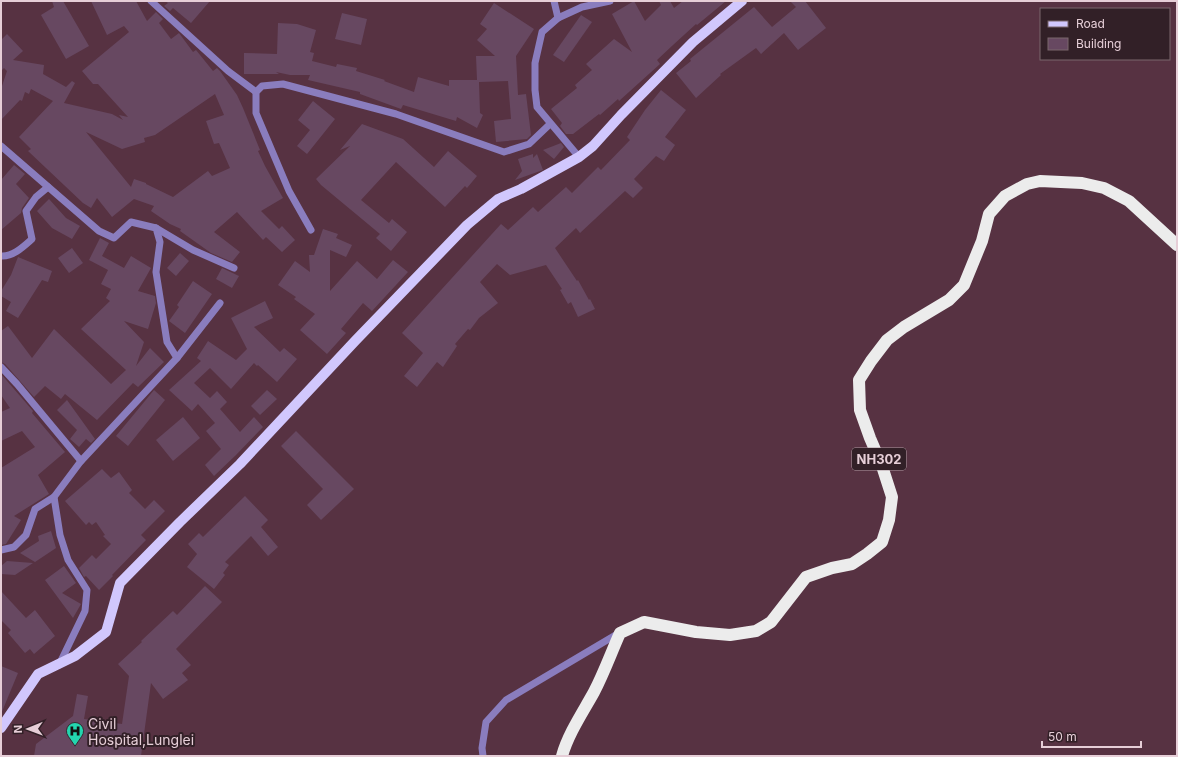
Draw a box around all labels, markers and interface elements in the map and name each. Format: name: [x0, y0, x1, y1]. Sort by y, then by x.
legend: [1040, 8, 1170, 60]
text: Road: [1076, 16, 1105, 31]
text: Building: [1076, 36, 1121, 51]
road number: NH302: [852, 448, 906, 470]
north arrow: [8, 709, 48, 749]
place label: Civil Hospital,Lunglei: [88, 715, 194, 748]
hospital icon: Civil Hospital,Lunglei: [65, 721, 85, 746]
scale bar: [1042, 723, 1141, 749]
text: N: [11, 725, 25, 733]
text: 50 m: [1048, 729, 1077, 744]

